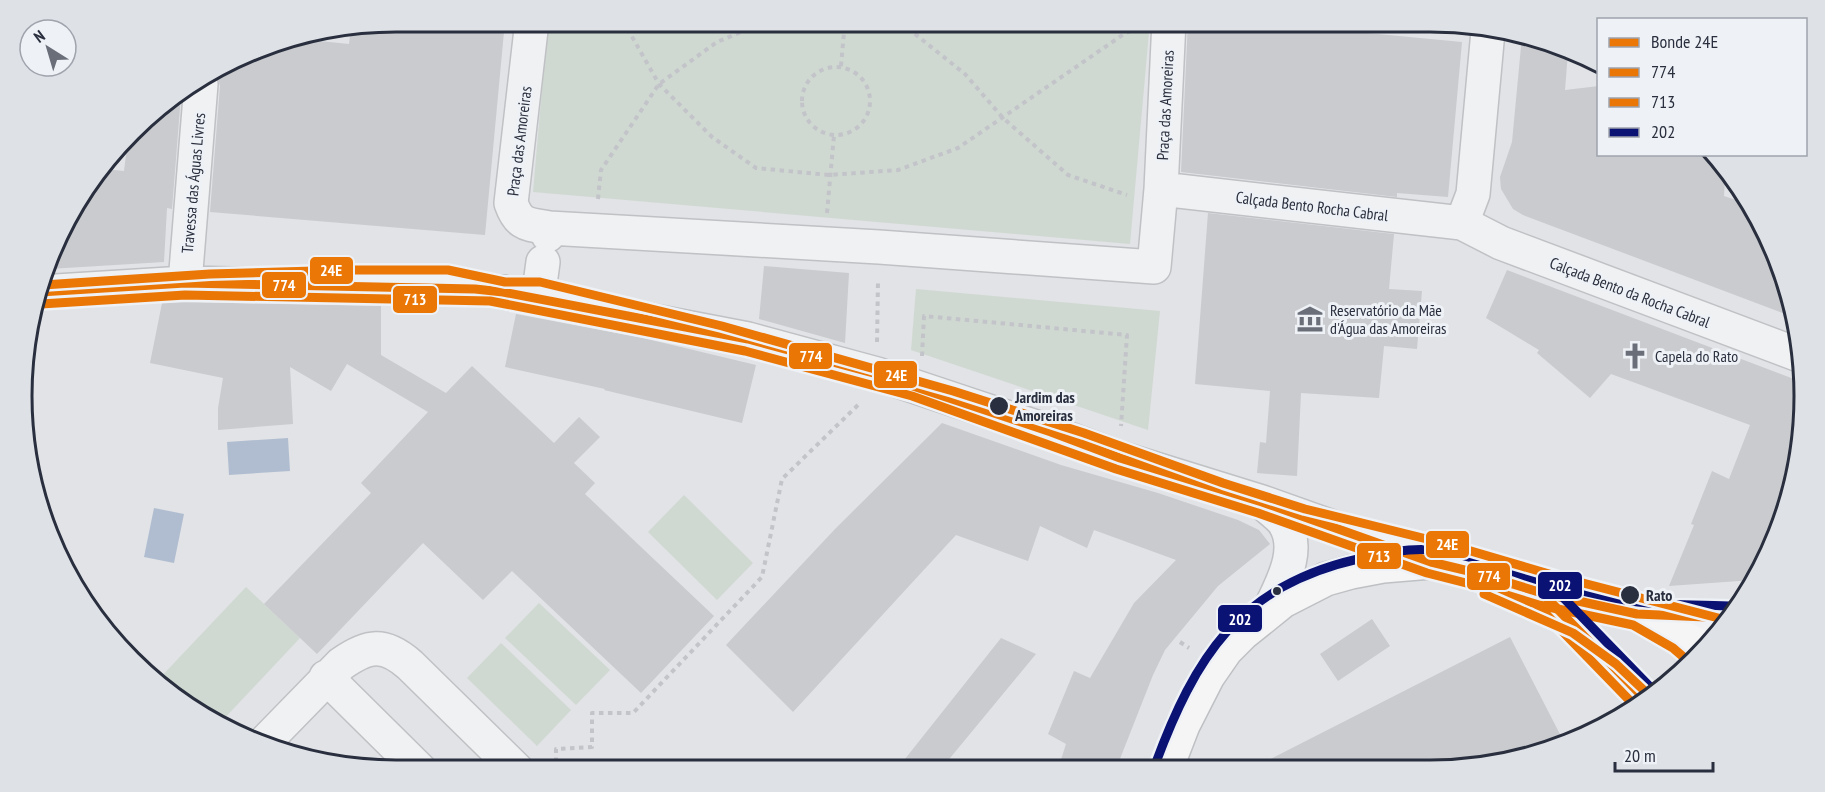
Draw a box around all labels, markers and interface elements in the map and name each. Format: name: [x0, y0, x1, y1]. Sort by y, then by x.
north arrow: [18, 18, 78, 78]
legend: [1597, 18, 1807, 156]
text: N: [30, 25, 48, 47]
text: Bonde 24E: [1651, 30, 1718, 53]
street label: Praça das Amoreiras: [1152, 49, 1178, 161]
text: 774: [1651, 60, 1675, 83]
street label: Praça das Amoreiras: [502, 85, 536, 197]
text: 713: [1651, 90, 1675, 113]
street label: Travessa das Águas Livres: [177, 112, 209, 254]
text: 202: [1651, 120, 1675, 143]
street label: Calçada Bento Rocha Cabral: [1235, 187, 1390, 225]
street label: Calçada Bento da Rocha Cabral: [1547, 252, 1713, 332]
line badge: 24E: [309, 256, 354, 285]
text: 24E: [320, 260, 342, 280]
line badge: 774: [261, 271, 307, 299]
text: 774: [273, 275, 296, 295]
line badge: 713: [392, 285, 438, 314]
text: 713: [404, 289, 426, 309]
place label: Reservatório da Mãe d'Água das Amoreiras: [1330, 300, 1447, 338]
museum icon: Reservatório da Mãe d'Água das Amoreiras: [1295, 304, 1325, 334]
church icon: Capela do Rato: [1620, 341, 1650, 371]
line badge: 774: [788, 342, 833, 370]
text: 774: [800, 346, 823, 366]
place label: Capela do Rato: [1655, 346, 1738, 366]
line badge: 24E: [873, 360, 918, 389]
text: 24E: [885, 365, 907, 385]
place label: Jardim das Amoreiras: [1014, 387, 1075, 425]
marker: Jardim das Amoreiras: [988, 395, 1010, 417]
line badge: 24E: [1425, 530, 1470, 559]
text: 24E: [1436, 534, 1458, 554]
line badge: 713: [1356, 542, 1402, 570]
text: 713: [1368, 546, 1390, 566]
line badge: 774: [1466, 562, 1511, 591]
text: 774: [1478, 566, 1501, 586]
line badge: 202: [1537, 571, 1583, 600]
text: 202: [1549, 575, 1571, 595]
marker: Rato: [1619, 584, 1641, 606]
unlabelled marker: [1271, 585, 1283, 597]
place label: Rato: [1646, 585, 1672, 605]
line badge: 202: [1217, 604, 1263, 633]
text: 202: [1229, 609, 1251, 629]
scale bar: [1615, 735, 1712, 773]
text: 20 m: [1624, 744, 1656, 767]

